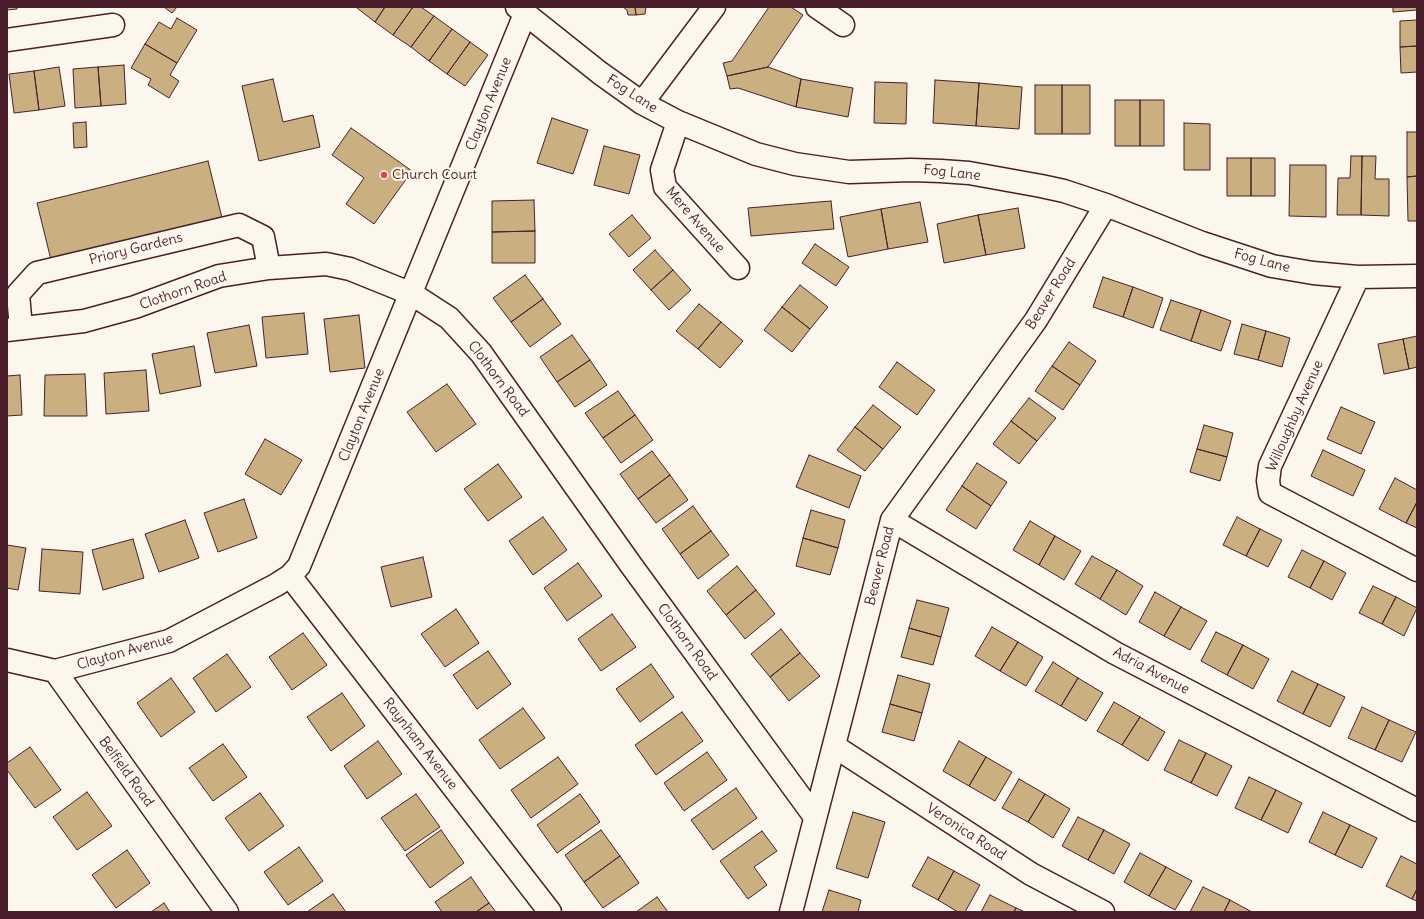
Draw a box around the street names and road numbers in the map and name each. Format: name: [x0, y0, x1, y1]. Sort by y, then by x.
street label: Clayton Avenue: [463, 55, 515, 153]
street label: Fog Lane: [603, 71, 661, 117]
street label: Fog Lane: [923, 162, 981, 184]
street label: Mere Avenue: [662, 184, 728, 256]
street label: Priory Gardens: [87, 229, 185, 269]
street label: Fog Lane: [1232, 245, 1292, 277]
street label: Beaver Road: [1022, 255, 1080, 333]
street label: Clothorn Road: [137, 268, 229, 314]
street label: Clothorn Road: [464, 338, 532, 420]
street label: Willoughby Avenue: [1263, 358, 1327, 474]
street label: Clayton Avenue: [336, 366, 388, 464]
street label: Beaver Road: [862, 525, 898, 607]
street label: Clothorn Road: [654, 600, 720, 684]
street label: Clayton Avenue: [75, 630, 175, 674]
street label: Adria Avenue: [1110, 644, 1192, 698]
street label: Raynham Avenue: [379, 695, 461, 793]
street label: Belfield Road: [95, 734, 157, 810]
street label: Veronica Road: [923, 800, 1009, 864]

